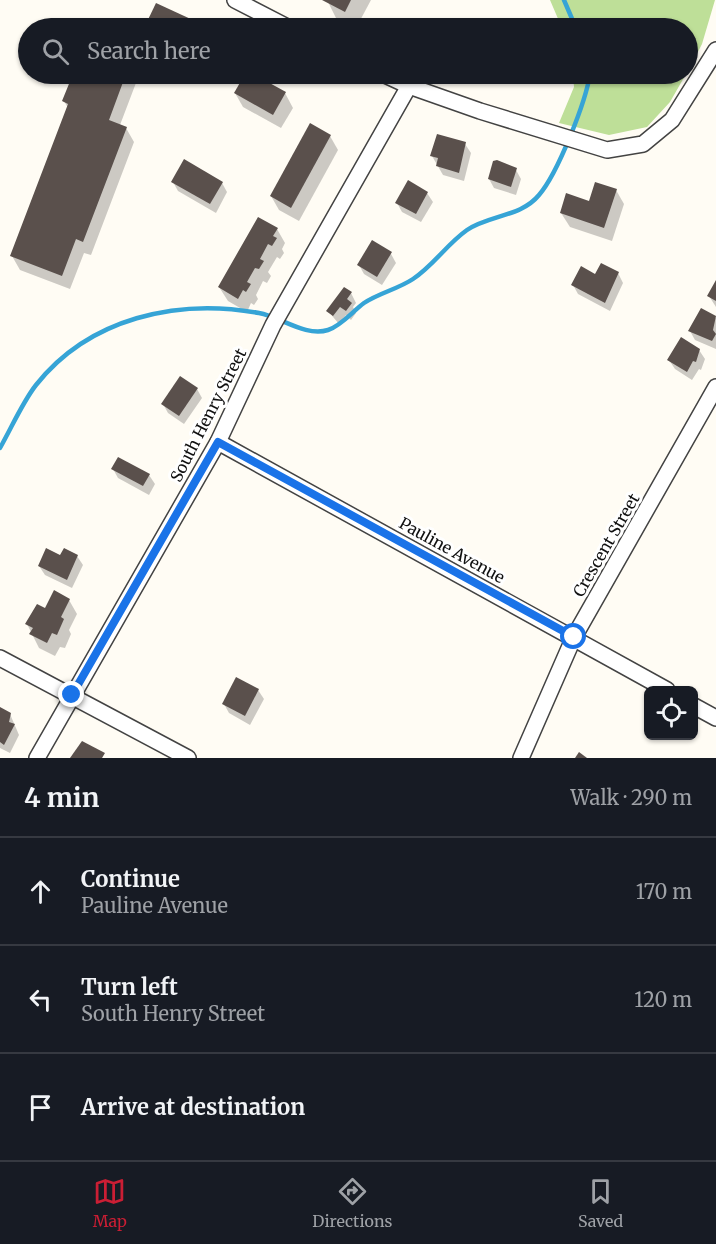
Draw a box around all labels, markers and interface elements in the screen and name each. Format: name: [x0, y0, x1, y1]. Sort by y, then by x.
search box: [18, 18, 698, 84]
icon: search: [39, 35, 72, 68]
text: Search here: [87, 37, 210, 65]
street label: South Henry Street: [166, 344, 251, 485]
street label: Crescent Street: [568, 489, 644, 600]
street label: Pauline Avenue: [396, 513, 508, 587]
route start: [560, 623, 586, 649]
route end: [58, 681, 84, 707]
map controls: [644, 686, 698, 740]
button: locate: [644, 686, 698, 740]
text: 4 min: [24, 781, 99, 814]
text: Walk · 290 m: [570, 785, 692, 810]
text: Continue: [81, 865, 180, 893]
icon: ahead: [24, 875, 57, 908]
text: 170 m: [636, 879, 692, 904]
text: Pauline Avenue: [81, 893, 228, 918]
text: Turn left: [81, 973, 178, 1001]
icon: left: [24, 983, 57, 1016]
text: 120 m: [634, 987, 692, 1012]
text: South Henry Street: [81, 1001, 265, 1026]
icon: arrive: [24, 1091, 57, 1124]
text: Arrive at destination: [81, 1093, 305, 1121]
tab: Map: [93, 1175, 127, 1231]
tab: Directions: [312, 1175, 392, 1231]
tab: Saved: [578, 1175, 623, 1231]

